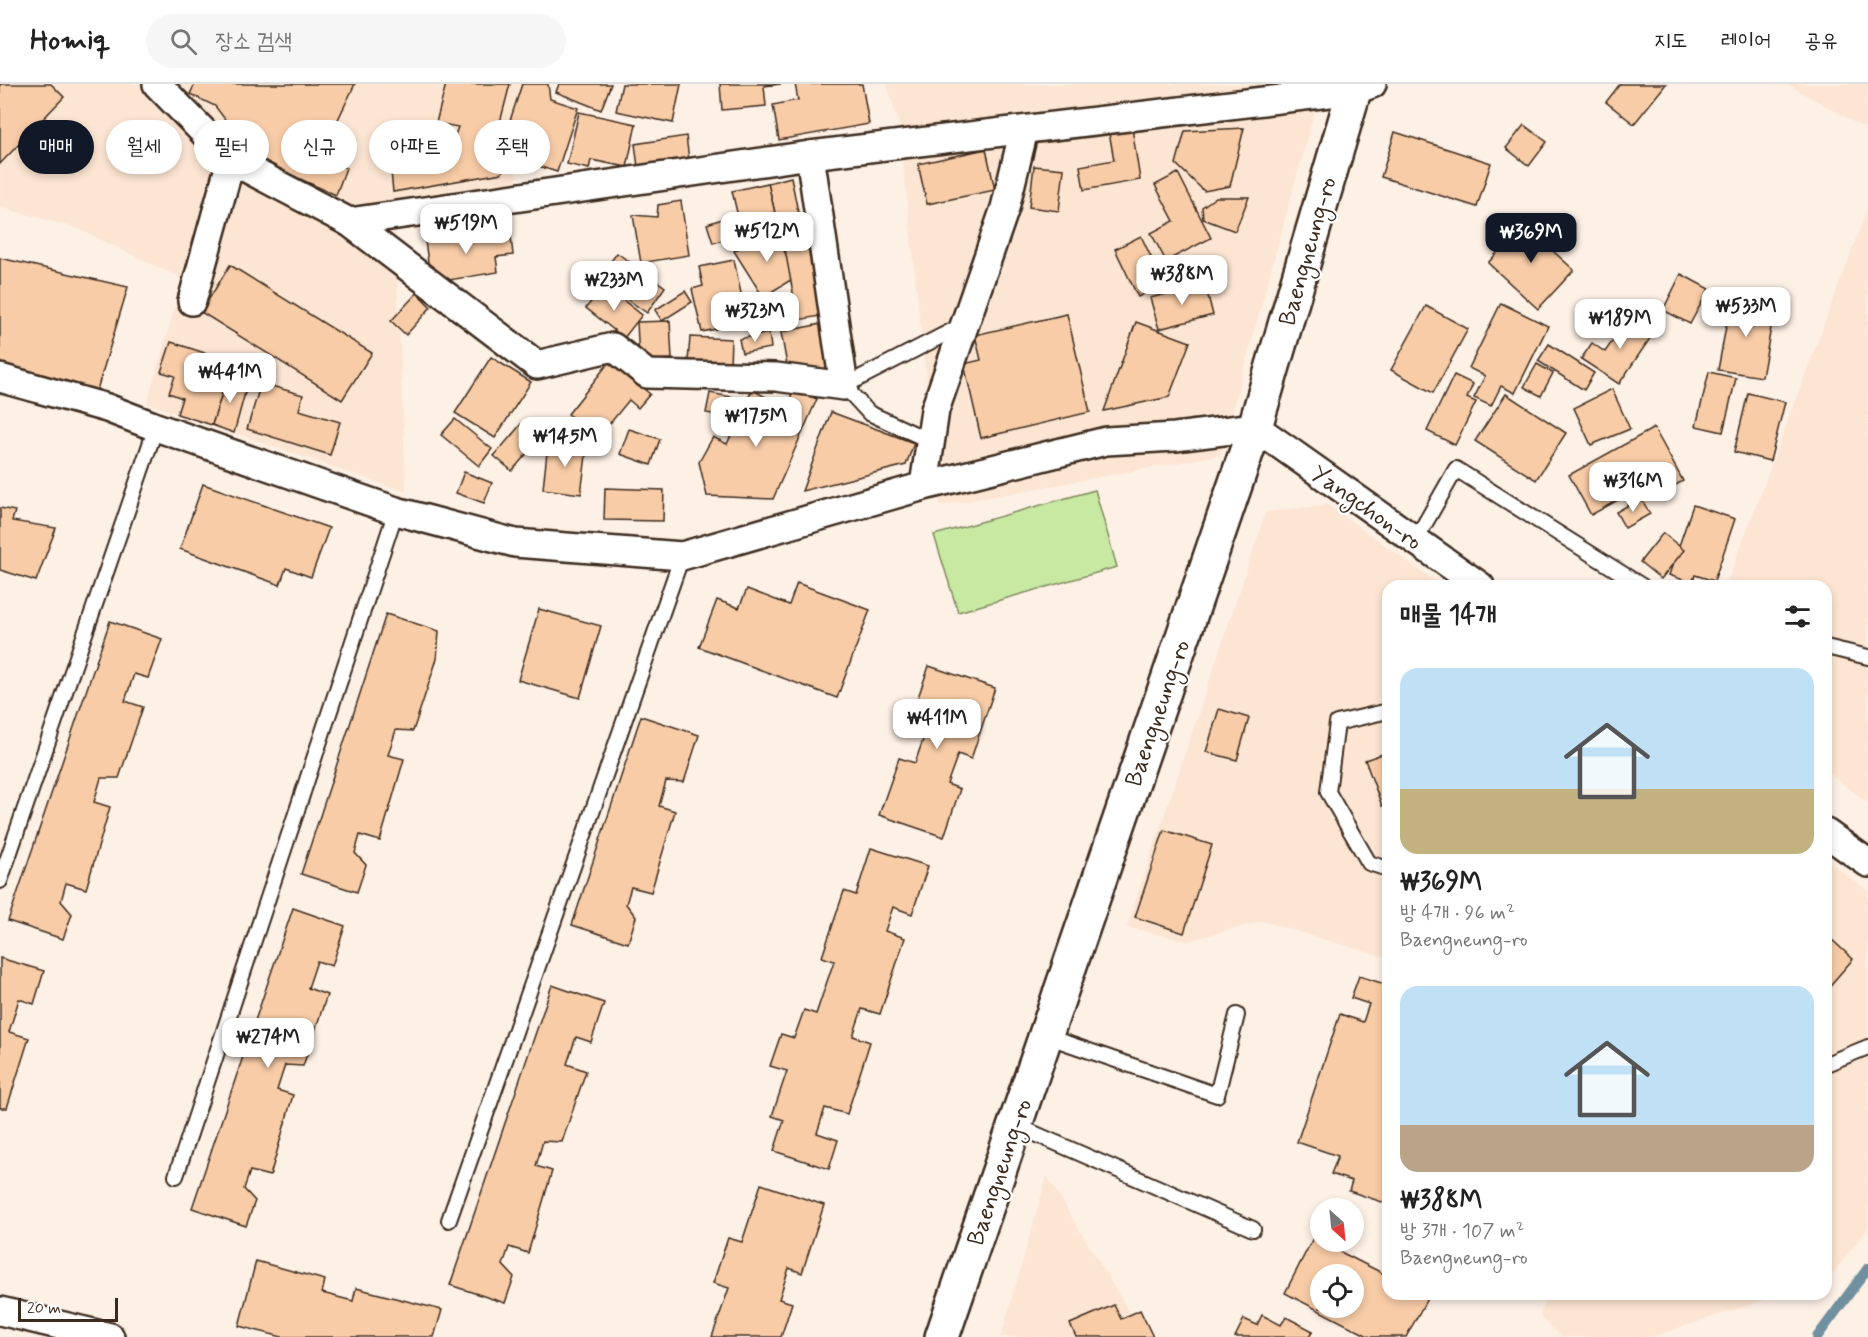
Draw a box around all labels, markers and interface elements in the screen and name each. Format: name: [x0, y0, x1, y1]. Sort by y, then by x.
search box: [146, 14, 566, 68]
text: Homiq: [30, 23, 110, 60]
icon: search: [167, 25, 200, 58]
text: 지도: [1654, 27, 1688, 55]
text: 레이어: [1721, 27, 1771, 55]
text: 공유: [1804, 27, 1838, 55]
text: 장소 검색: [215, 28, 292, 56]
chip: 매매: [18, 120, 94, 174]
chip: 월세: [106, 120, 182, 174]
chip: 필터: [194, 120, 269, 174]
chip: 신규: [281, 120, 357, 174]
chip: 아파트: [369, 120, 462, 174]
chip: 주택: [474, 120, 550, 174]
street label: Baengneung-ro: [1272, 173, 1346, 330]
pin: ₩519M: [424, 204, 508, 255]
text: ₩519M: [434, 210, 498, 237]
pin: ₩512M: [725, 212, 809, 263]
pin: ₩369M: [1489, 213, 1573, 264]
text: ₩512M: [735, 218, 799, 245]
text: ₩369M: [1499, 219, 1563, 246]
pin: ₩388M: [1140, 255, 1224, 306]
pin: ₩233M: [572, 261, 656, 312]
text: ₩388M: [1150, 261, 1214, 288]
text: ₩233M: [585, 267, 643, 294]
pin: ₩533M: [1704, 287, 1788, 338]
pin: ₩323M: [713, 292, 797, 343]
text: ₩533M: [1715, 293, 1777, 320]
text: ₩323M: [725, 298, 785, 325]
pin: ₩189M: [1578, 299, 1662, 350]
text: ₩189M: [1589, 305, 1651, 332]
pin: ₩441M: [188, 353, 272, 404]
text: ₩441M: [198, 359, 262, 386]
pin: ₩175M: [714, 397, 798, 448]
text: ₩175M: [725, 403, 787, 430]
pin: ₩145M: [523, 417, 607, 468]
text: ₩145M: [533, 423, 597, 450]
street label: Yangchon-ro: [1303, 459, 1428, 560]
pin: ₩316M: [1591, 462, 1675, 513]
text: ₩316M: [1603, 468, 1663, 495]
text: 매물 14개: [1400, 599, 1497, 633]
icon: filters: [1781, 600, 1814, 633]
street label: Baengneung-ro: [1119, 636, 1200, 792]
pin: ₩411M: [895, 699, 979, 750]
text: ₩411M: [907, 705, 967, 732]
icon: home: [1553, 707, 1661, 815]
text: ₩369M: [1400, 866, 1482, 900]
text: 방 4개 · 96 m²: [1400, 900, 1515, 927]
text: Baengneung-ro: [1400, 927, 1528, 954]
pin: ₩274M: [226, 1018, 310, 1069]
text: ₩274M: [236, 1024, 300, 1051]
icon: home: [1553, 1025, 1661, 1133]
street label: Baengneung-ro: [961, 1095, 1042, 1251]
text: ₩388M: [1400, 1184, 1482, 1218]
north arrow: [1310, 1198, 1364, 1252]
map controls: [1310, 1198, 1364, 1318]
text: 방 3개 · 107 m²: [1400, 1218, 1524, 1245]
text: Baengneung-ro: [1400, 1245, 1528, 1272]
button: locate: [1310, 1264, 1364, 1318]
scale bar: [18, 1295, 118, 1322]
text: 20 m: [27, 1298, 61, 1319]

